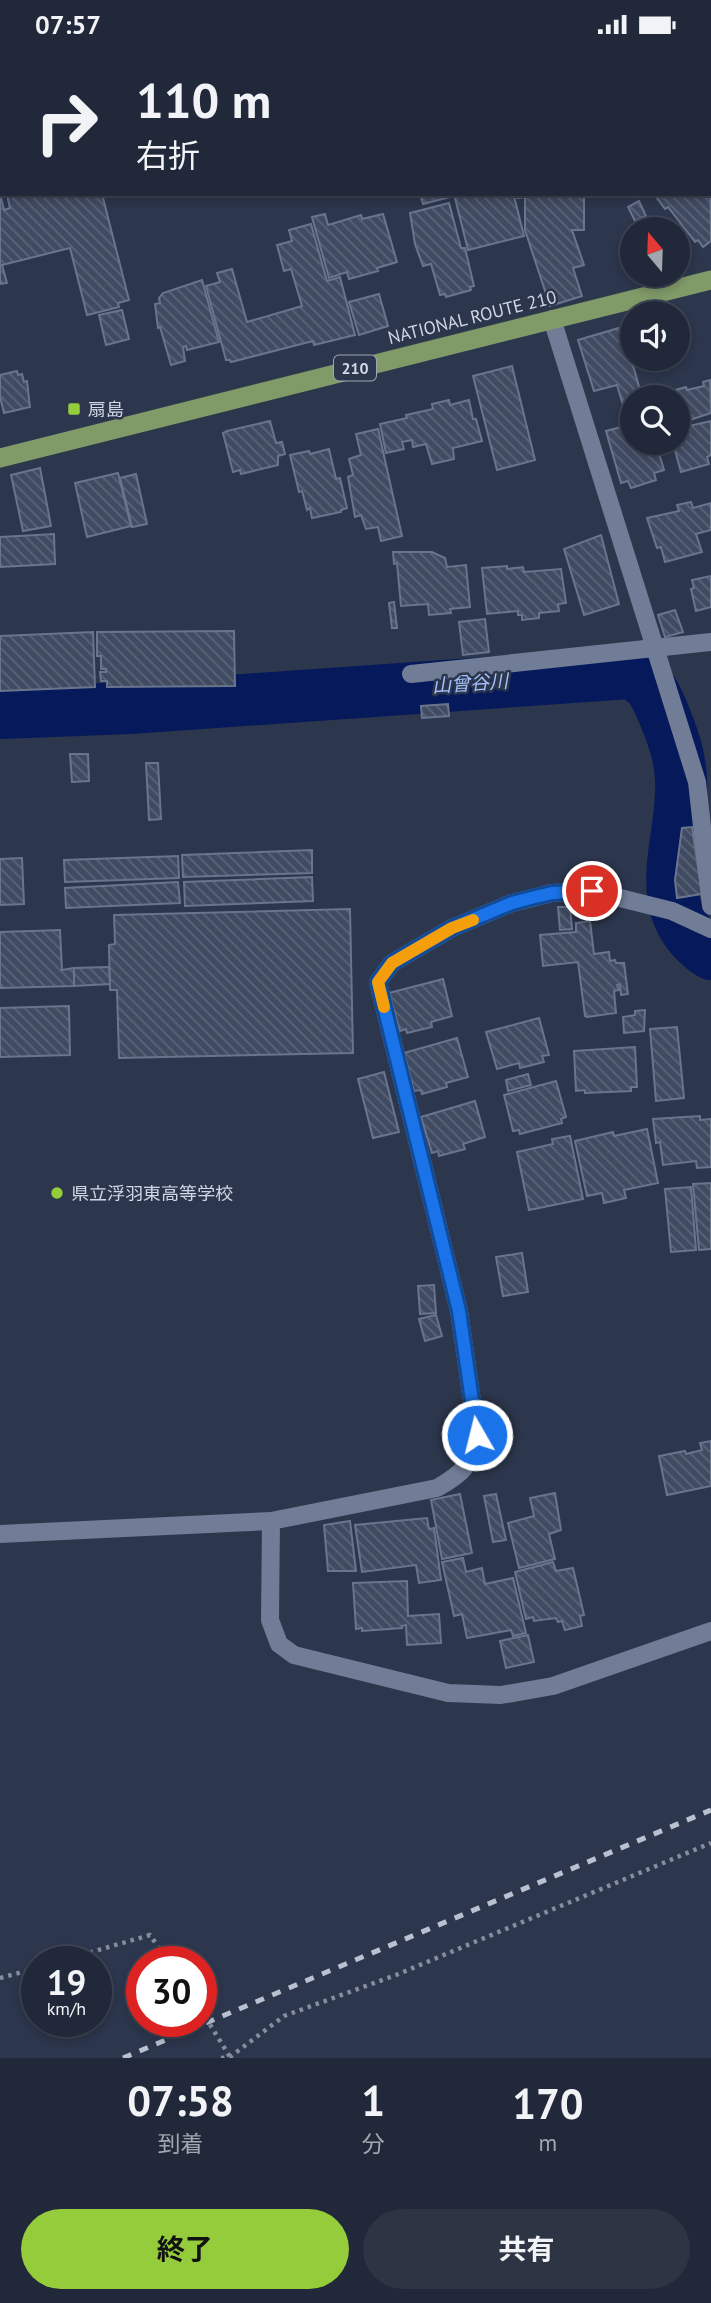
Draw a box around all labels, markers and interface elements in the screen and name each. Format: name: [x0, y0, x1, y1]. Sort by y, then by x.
text: 07:57: [35, 8, 101, 41]
text: 110 m: [136, 68, 271, 132]
icon: right: [21, 77, 112, 168]
text: 右折: [136, 134, 200, 176]
north arrow: [620, 217, 690, 287]
map controls: [620, 217, 690, 455]
street label: NATIONAL ROUTE 210: [385, 285, 559, 349]
button: sound: [620, 301, 690, 371]
road number: 210: [334, 355, 376, 381]
button: search: [620, 385, 690, 455]
place label: 扇島: [88, 398, 124, 421]
marker: 扇島: [66, 401, 82, 417]
water label: 山曾谷川: [431, 668, 511, 698]
pin: [562, 861, 622, 921]
icon: arrive: [573, 872, 611, 910]
place label: 県立浮羽東高等学校: [71, 1182, 233, 1205]
marker: 県立浮羽東高等学校: [49, 1185, 65, 1201]
position arrow: [440, 1398, 514, 1472]
speed limit sign: 30: [126, 1946, 217, 2037]
text: 19: [47, 1959, 86, 2005]
text: km/h: [47, 1997, 86, 2020]
text: 07:58: [127, 2073, 234, 2128]
text: 1: [361, 2073, 385, 2128]
text: 170: [512, 2076, 584, 2131]
text: m: [539, 2128, 557, 2157]
text: 到着: [158, 2129, 204, 2158]
text: 分: [362, 2129, 385, 2158]
button: 終了: [21, 2209, 349, 2289]
button: 共有: [363, 2209, 690, 2289]

